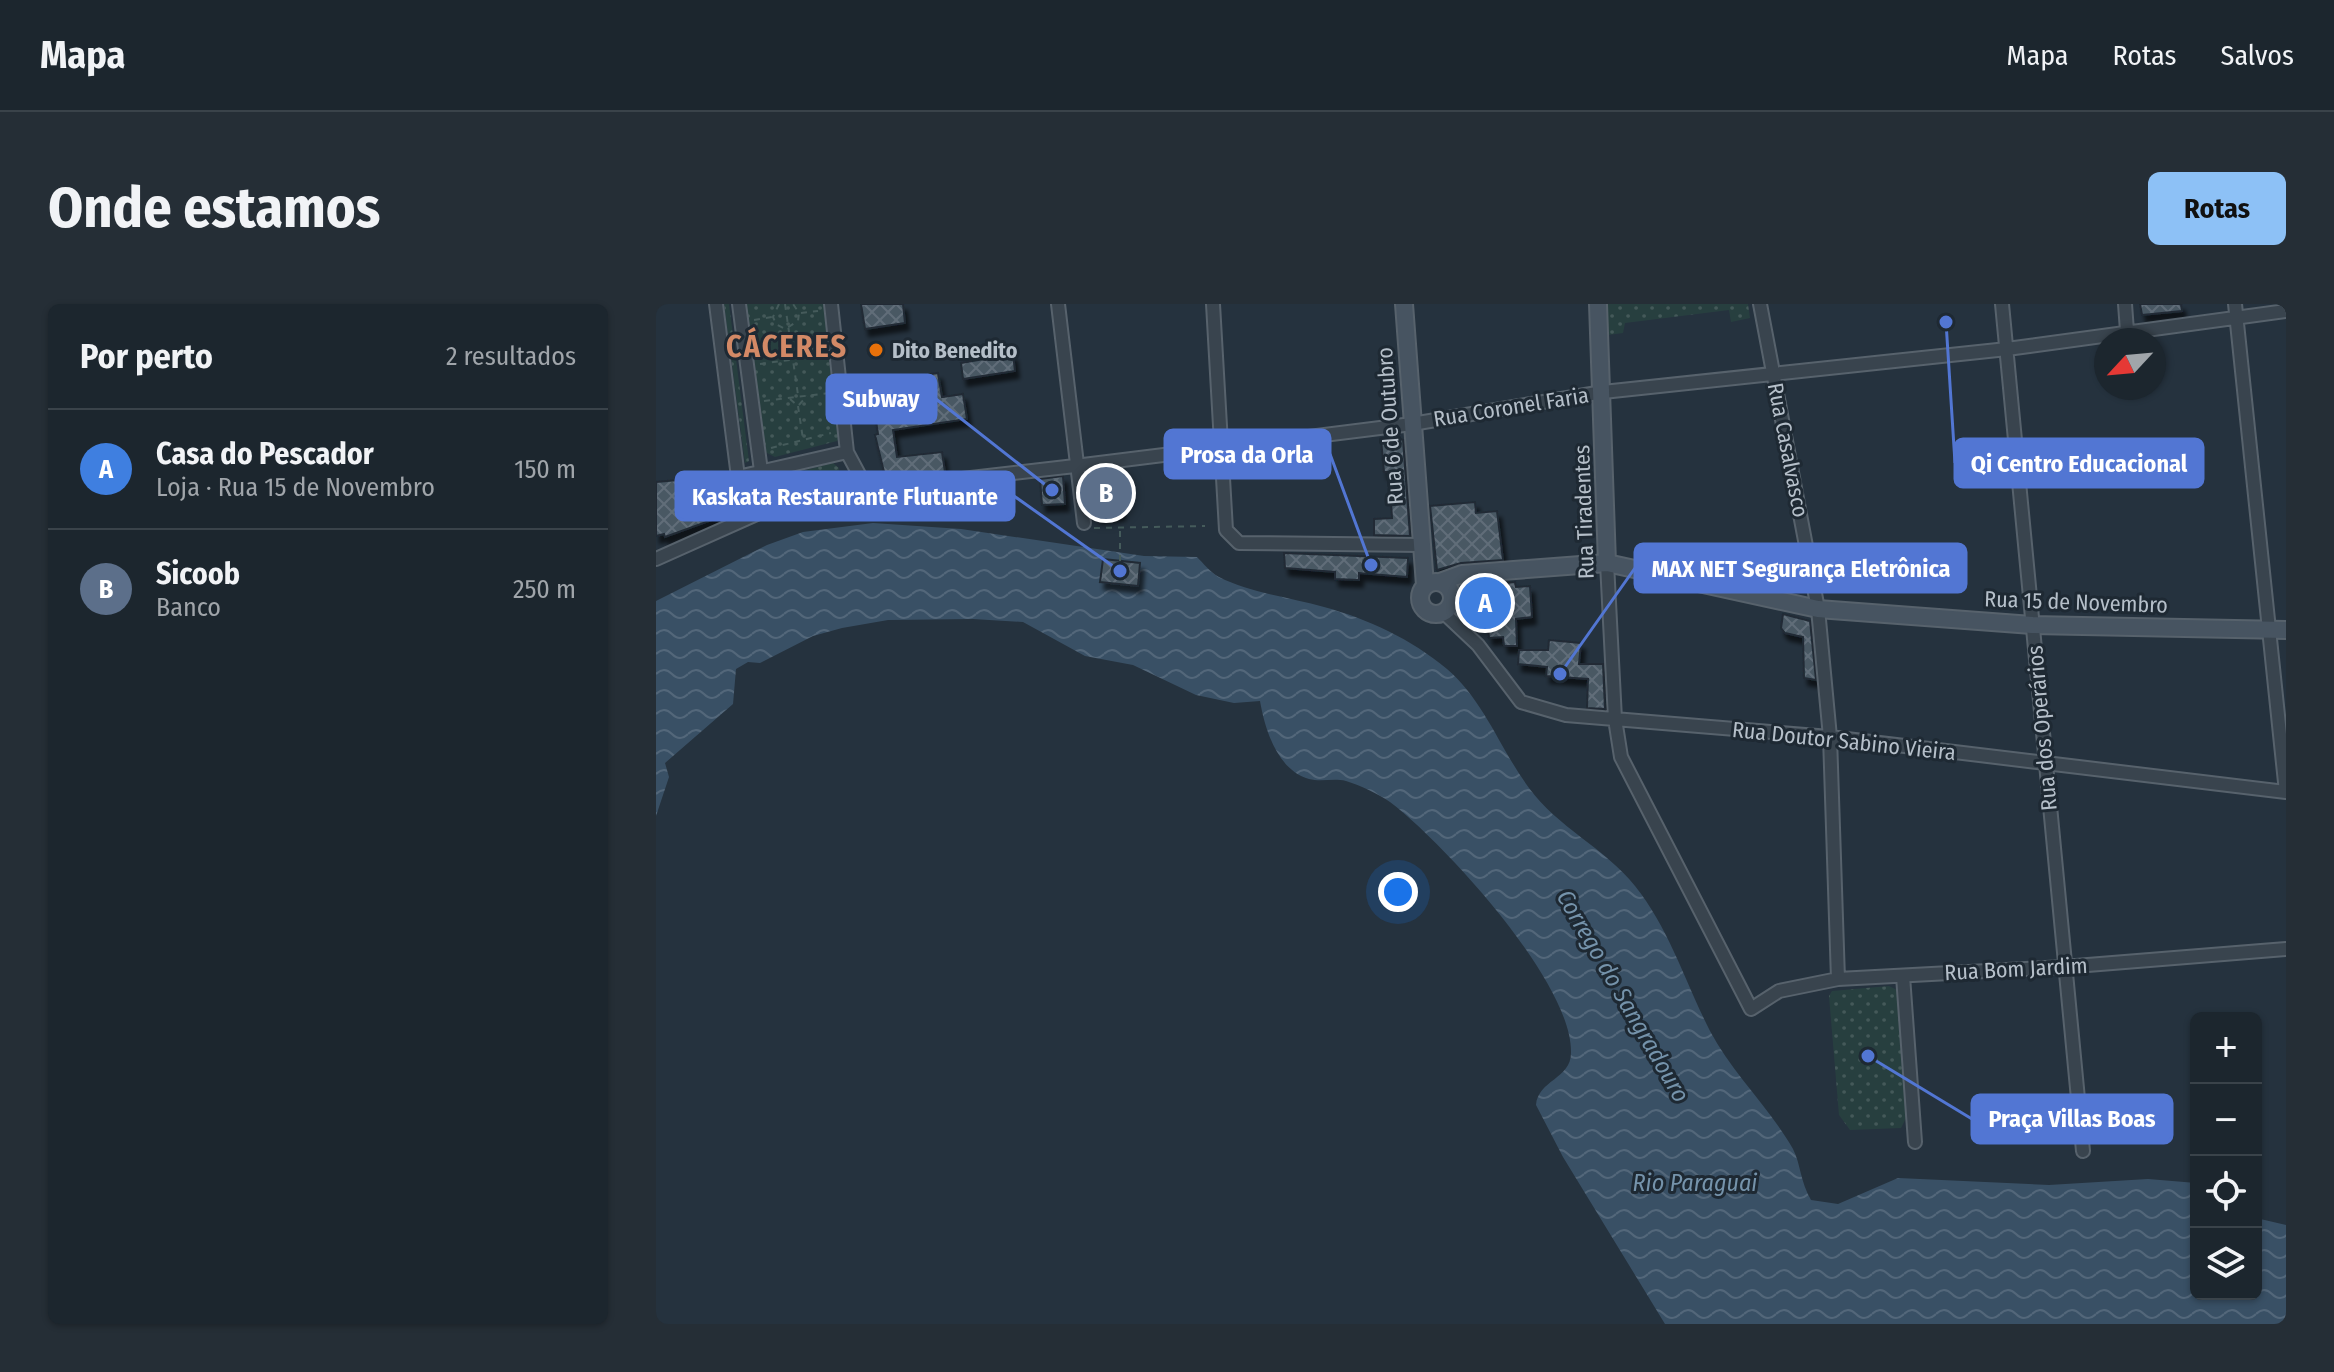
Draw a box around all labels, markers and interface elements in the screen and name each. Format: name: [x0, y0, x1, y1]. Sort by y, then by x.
text: Mapa: [40, 32, 125, 78]
text: Mapa: [2007, 39, 2069, 72]
text: Rotas: [2113, 39, 2177, 72]
text: Salvos: [2221, 39, 2294, 72]
button: Rotas: [2148, 172, 2286, 245]
text: Onde estamos: [48, 175, 380, 242]
district label: CÁCERES: [726, 327, 848, 365]
north arrow: [2094, 328, 2166, 400]
text: Por perto: [80, 336, 213, 377]
place label: Dito Benedito: [892, 337, 1018, 364]
text: 2 resultados: [446, 341, 576, 372]
marker: Dito Benedito: [867, 341, 885, 359]
street label: Rua 6 de Outubro: [1371, 346, 1409, 506]
callout: Subway: [827, 375, 936, 423]
street label: Rua Casalvasco: [1762, 380, 1814, 520]
street label: Rua Coronel Faria: [1431, 381, 1591, 433]
text: Subway: [842, 385, 920, 413]
callout: Prosa da Orla: [1165, 430, 1330, 478]
text: Casa do Pescador: [156, 436, 374, 472]
callout: Qi Centro Educacional: [1955, 439, 2203, 487]
text: Prosa da Orla: [1180, 441, 1314, 469]
street label: Rua Tiradentes: [1568, 444, 1600, 580]
text: Qi Centro Educacional: [1971, 450, 2188, 478]
text: A: [99, 454, 113, 485]
text: 150 m: [514, 454, 576, 485]
pin: B: [1080, 463, 1132, 523]
text: Loja · Rua 15 de Novembro: [156, 472, 435, 503]
callout: Kaskata Restaurante Flutuante: [676, 472, 1014, 520]
text: Kaskata Restaurante Flutuante: [692, 483, 998, 511]
callout: MAX NET Segurança Eletrônica: [1635, 544, 1966, 592]
text: MAX NET Segurança Eletrônica: [1651, 555, 1951, 583]
text: Sicoob: [156, 556, 240, 592]
pin: A: [1459, 573, 1511, 633]
text: B: [99, 574, 113, 605]
text: 250 m: [513, 574, 576, 605]
street label: Rua 15 de Novembro: [1984, 585, 2168, 619]
text: Banco: [156, 592, 221, 623]
street label: Rua dos Operários: [2021, 644, 2063, 812]
street label: Rua Doutor Sabino Vieira: [1731, 716, 1957, 766]
your location: [1378, 872, 1418, 912]
water label: Corrego do Sangradouro: [1551, 885, 1695, 1107]
street label: Rua Bom Jardim: [1944, 952, 2088, 986]
map controls: [2190, 1012, 2262, 1300]
button: +: [2190, 1012, 2262, 1084]
button: −: [2190, 1084, 2262, 1156]
callout: Praça Villas Boas: [1972, 1095, 2172, 1143]
text: Praça Villas Boas: [1988, 1105, 2156, 1133]
button: locate: [2190, 1156, 2262, 1228]
water label: Rio Paraguai: [1633, 1169, 1757, 1197]
button: layers: [2190, 1228, 2262, 1300]

